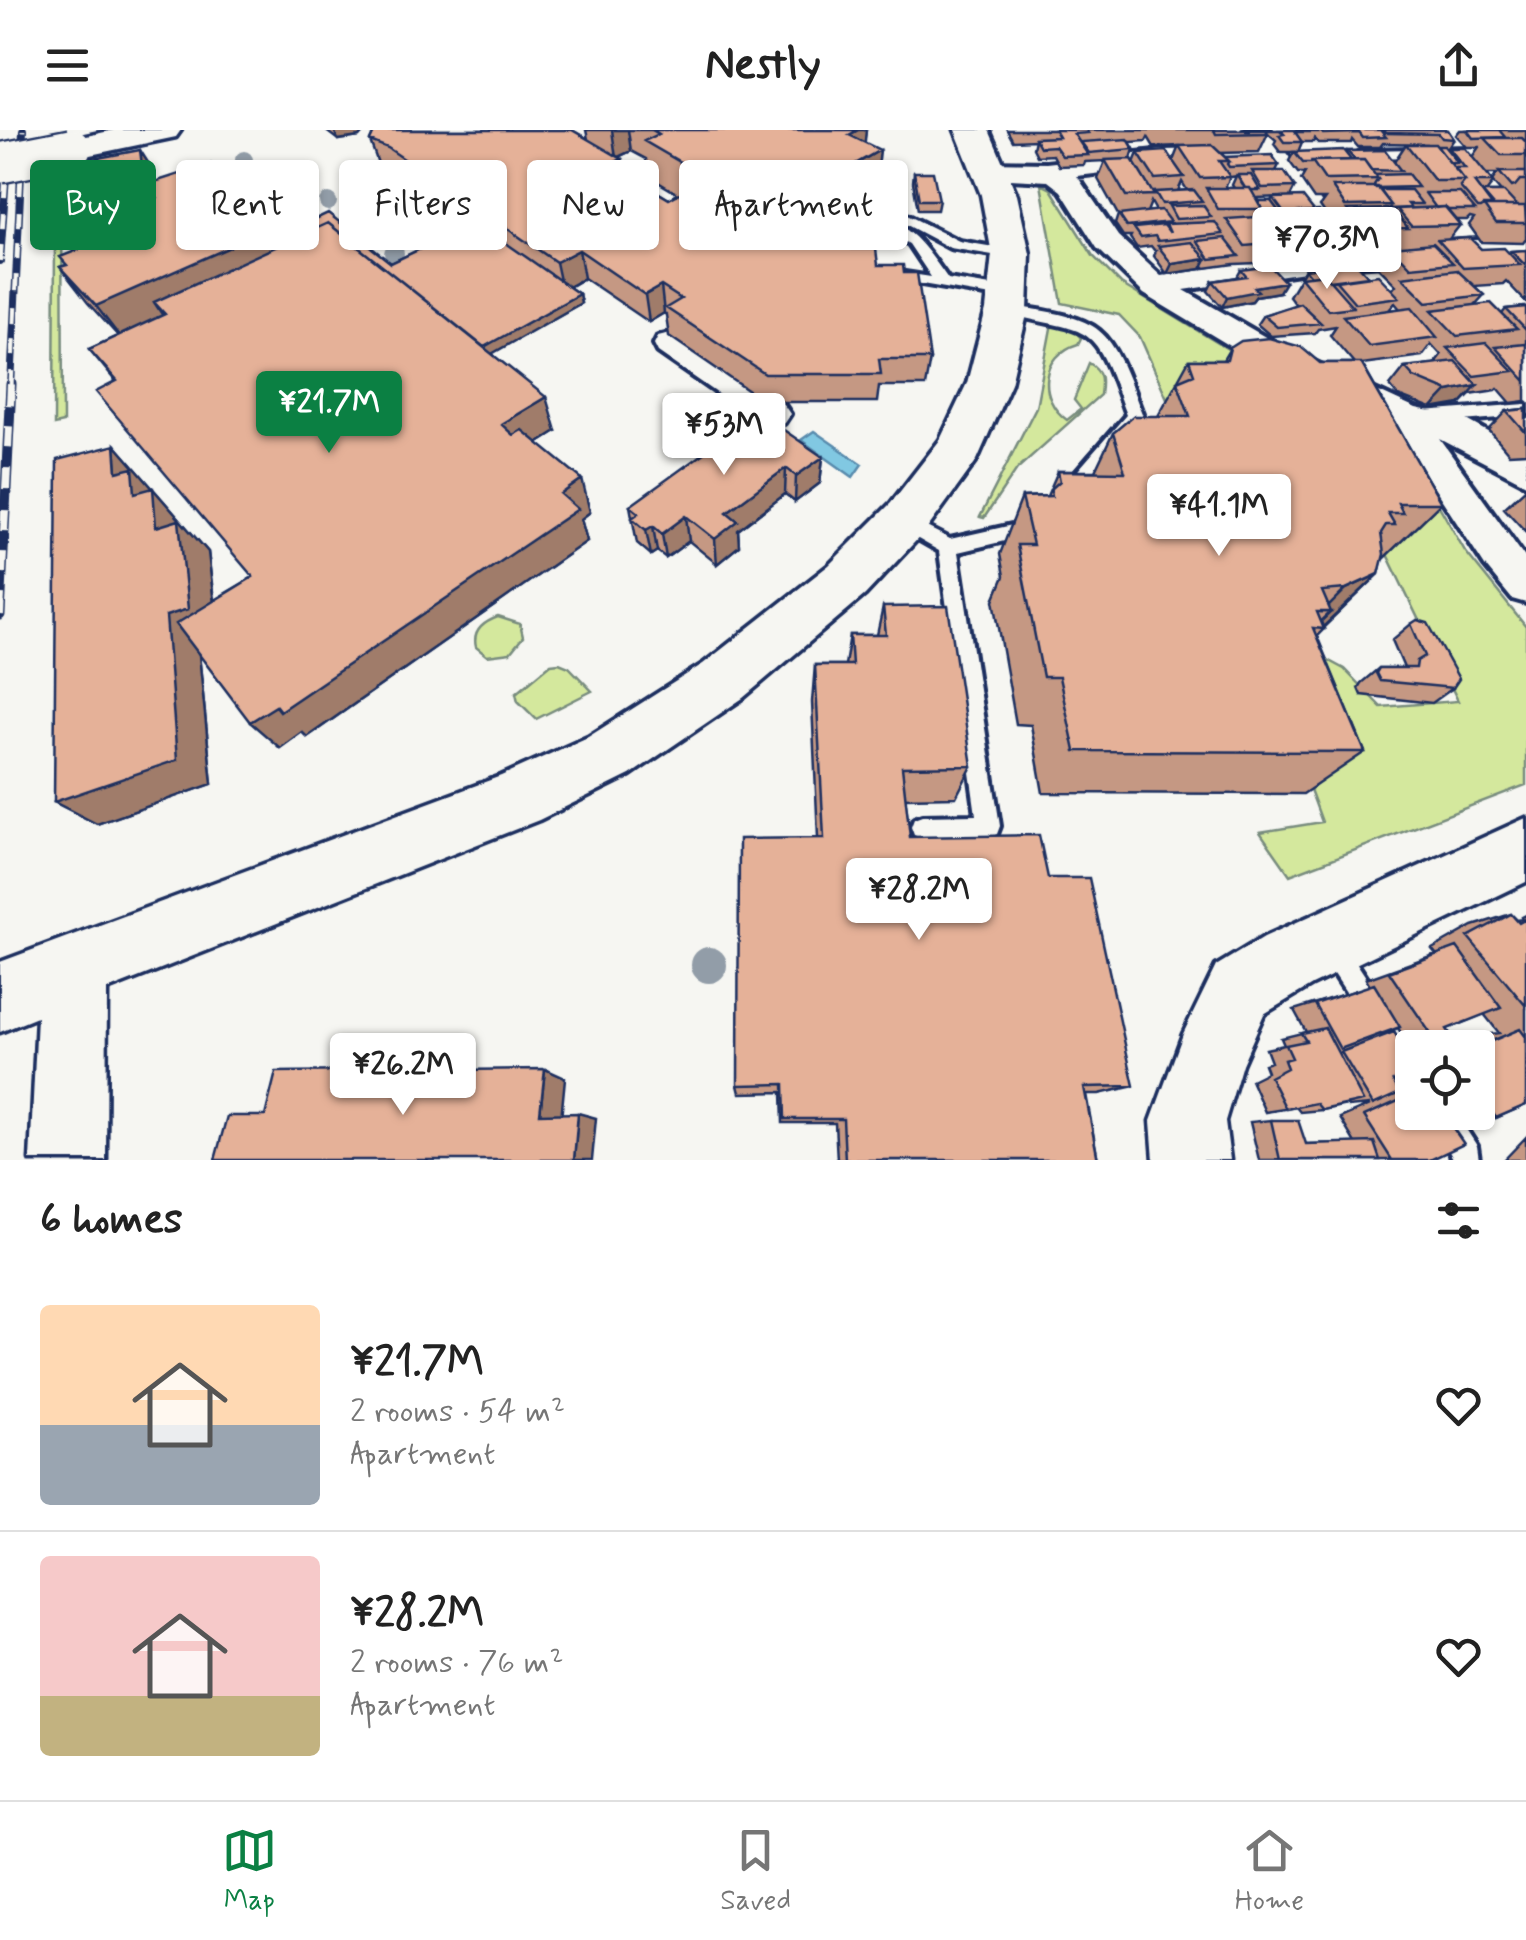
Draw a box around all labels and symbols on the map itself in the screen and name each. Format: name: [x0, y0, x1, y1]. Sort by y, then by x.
pin: ¥70.3M: [1246, 207, 1408, 292]
pin: ¥21.7M: [248, 371, 410, 456]
pin: ¥53M: [665, 393, 783, 478]
pin: ¥41.1M: [1138, 474, 1300, 559]
pin: ¥28.2M: [838, 858, 1000, 943]
pin: ¥26.2M: [322, 1033, 484, 1118]

